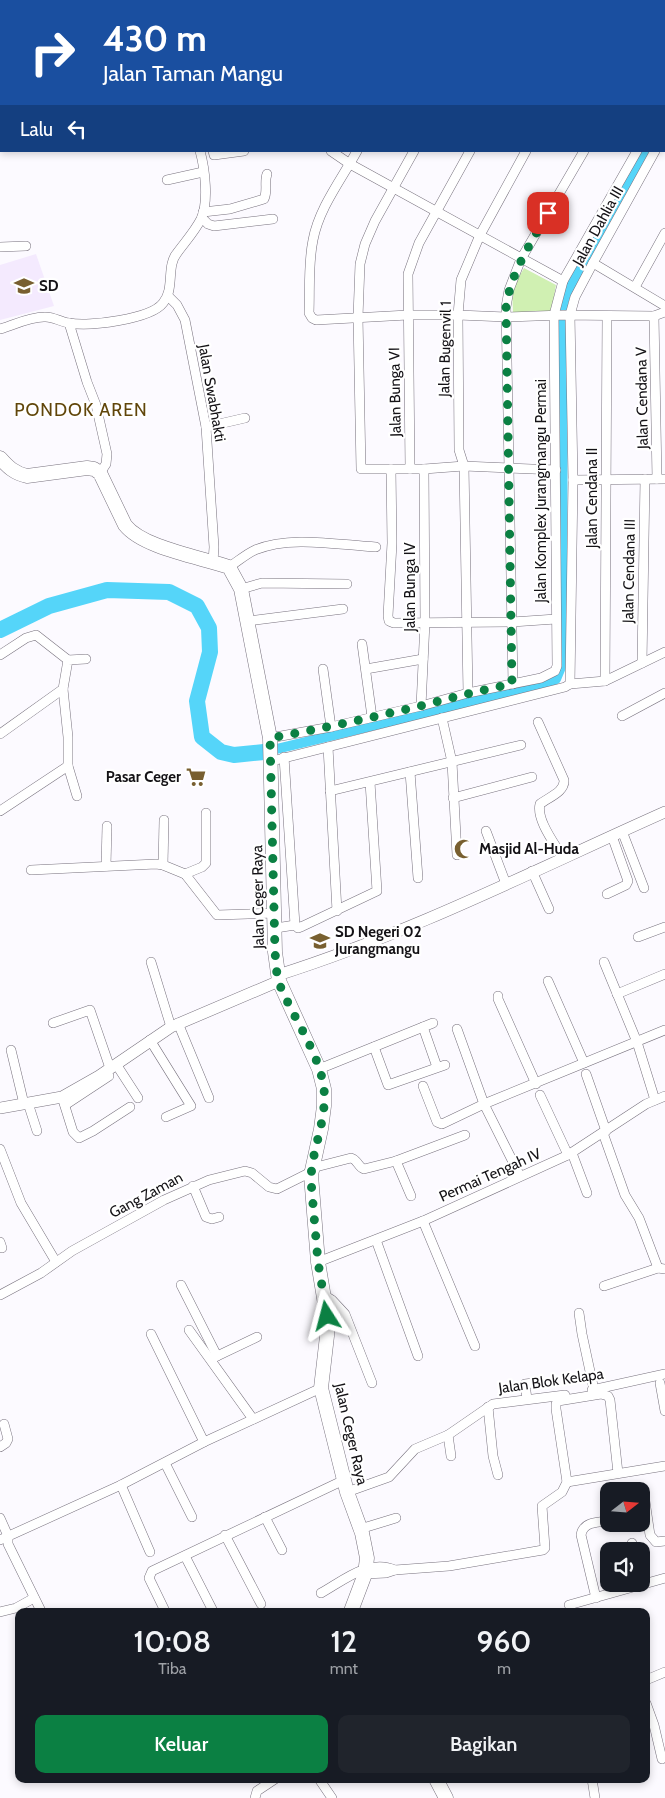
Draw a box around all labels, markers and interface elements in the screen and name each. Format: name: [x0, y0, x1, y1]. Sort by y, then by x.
text: 430 m: [103, 17, 207, 60]
icon: right: [20, 20, 85, 85]
text: Jalan Taman Mangu: [103, 60, 283, 87]
icon: left: [63, 115, 91, 143]
text: Lalu: [20, 118, 53, 141]
street label: Jalan Dahlia III: [568, 183, 627, 270]
pin: [527, 192, 569, 234]
icon: arrive: [534, 199, 562, 227]
school or university icon: SD: [13, 275, 35, 297]
place label: SD: [39, 277, 59, 295]
street label: Jalan Bugenvil 1: [435, 301, 455, 398]
street label: Jalan Swabhakti: [194, 342, 229, 443]
street label: Jalan Cendana V: [632, 346, 652, 450]
street label: Jalan Bunga VI: [385, 347, 405, 438]
street label: Jalan Komplex Jurangmangu Permai: [532, 379, 550, 604]
district label: PONDOK AREN: [14, 399, 148, 421]
street label: Jalan Cendana II: [583, 448, 601, 549]
street label: Jalan Cendana III: [619, 519, 639, 624]
street label: Jalan Bunga IV: [401, 541, 419, 633]
supermarket icon: Pasar Ceger: [185, 766, 207, 788]
place label: Pasar Ceger: [106, 768, 181, 786]
mosque icon: Masjid Al-Huda: [453, 838, 475, 860]
place label: Masjid Al-Huda: [479, 840, 579, 858]
street label: Jalan Ceger Raya: [248, 844, 268, 950]
place label: SD Negeri 02 Jurangmangu: [334, 923, 422, 958]
school or university icon: SD Negeri 02 Jurangmangu: [309, 930, 331, 952]
street label: Permai Tengah IV: [436, 1144, 545, 1206]
street label: Gang Zaman: [106, 1168, 186, 1222]
position arrow: [300, 1289, 352, 1341]
street label: Jalan Blok Kelapa: [496, 1365, 606, 1397]
street label: Jalan Ceger Raya: [330, 1380, 372, 1487]
north arrow: [600, 1482, 650, 1532]
map controls: [600, 1482, 650, 1592]
button: sound: [600, 1542, 650, 1592]
text: 10:08: [134, 1623, 211, 1660]
text: 12: [331, 1623, 357, 1660]
text: 960: [476, 1623, 531, 1660]
text: Tiba: [158, 1659, 186, 1678]
text: mnt: [330, 1659, 358, 1678]
text: m: [497, 1659, 511, 1678]
button: Keluar: [35, 1715, 328, 1773]
button: Bagikan: [338, 1715, 630, 1773]

